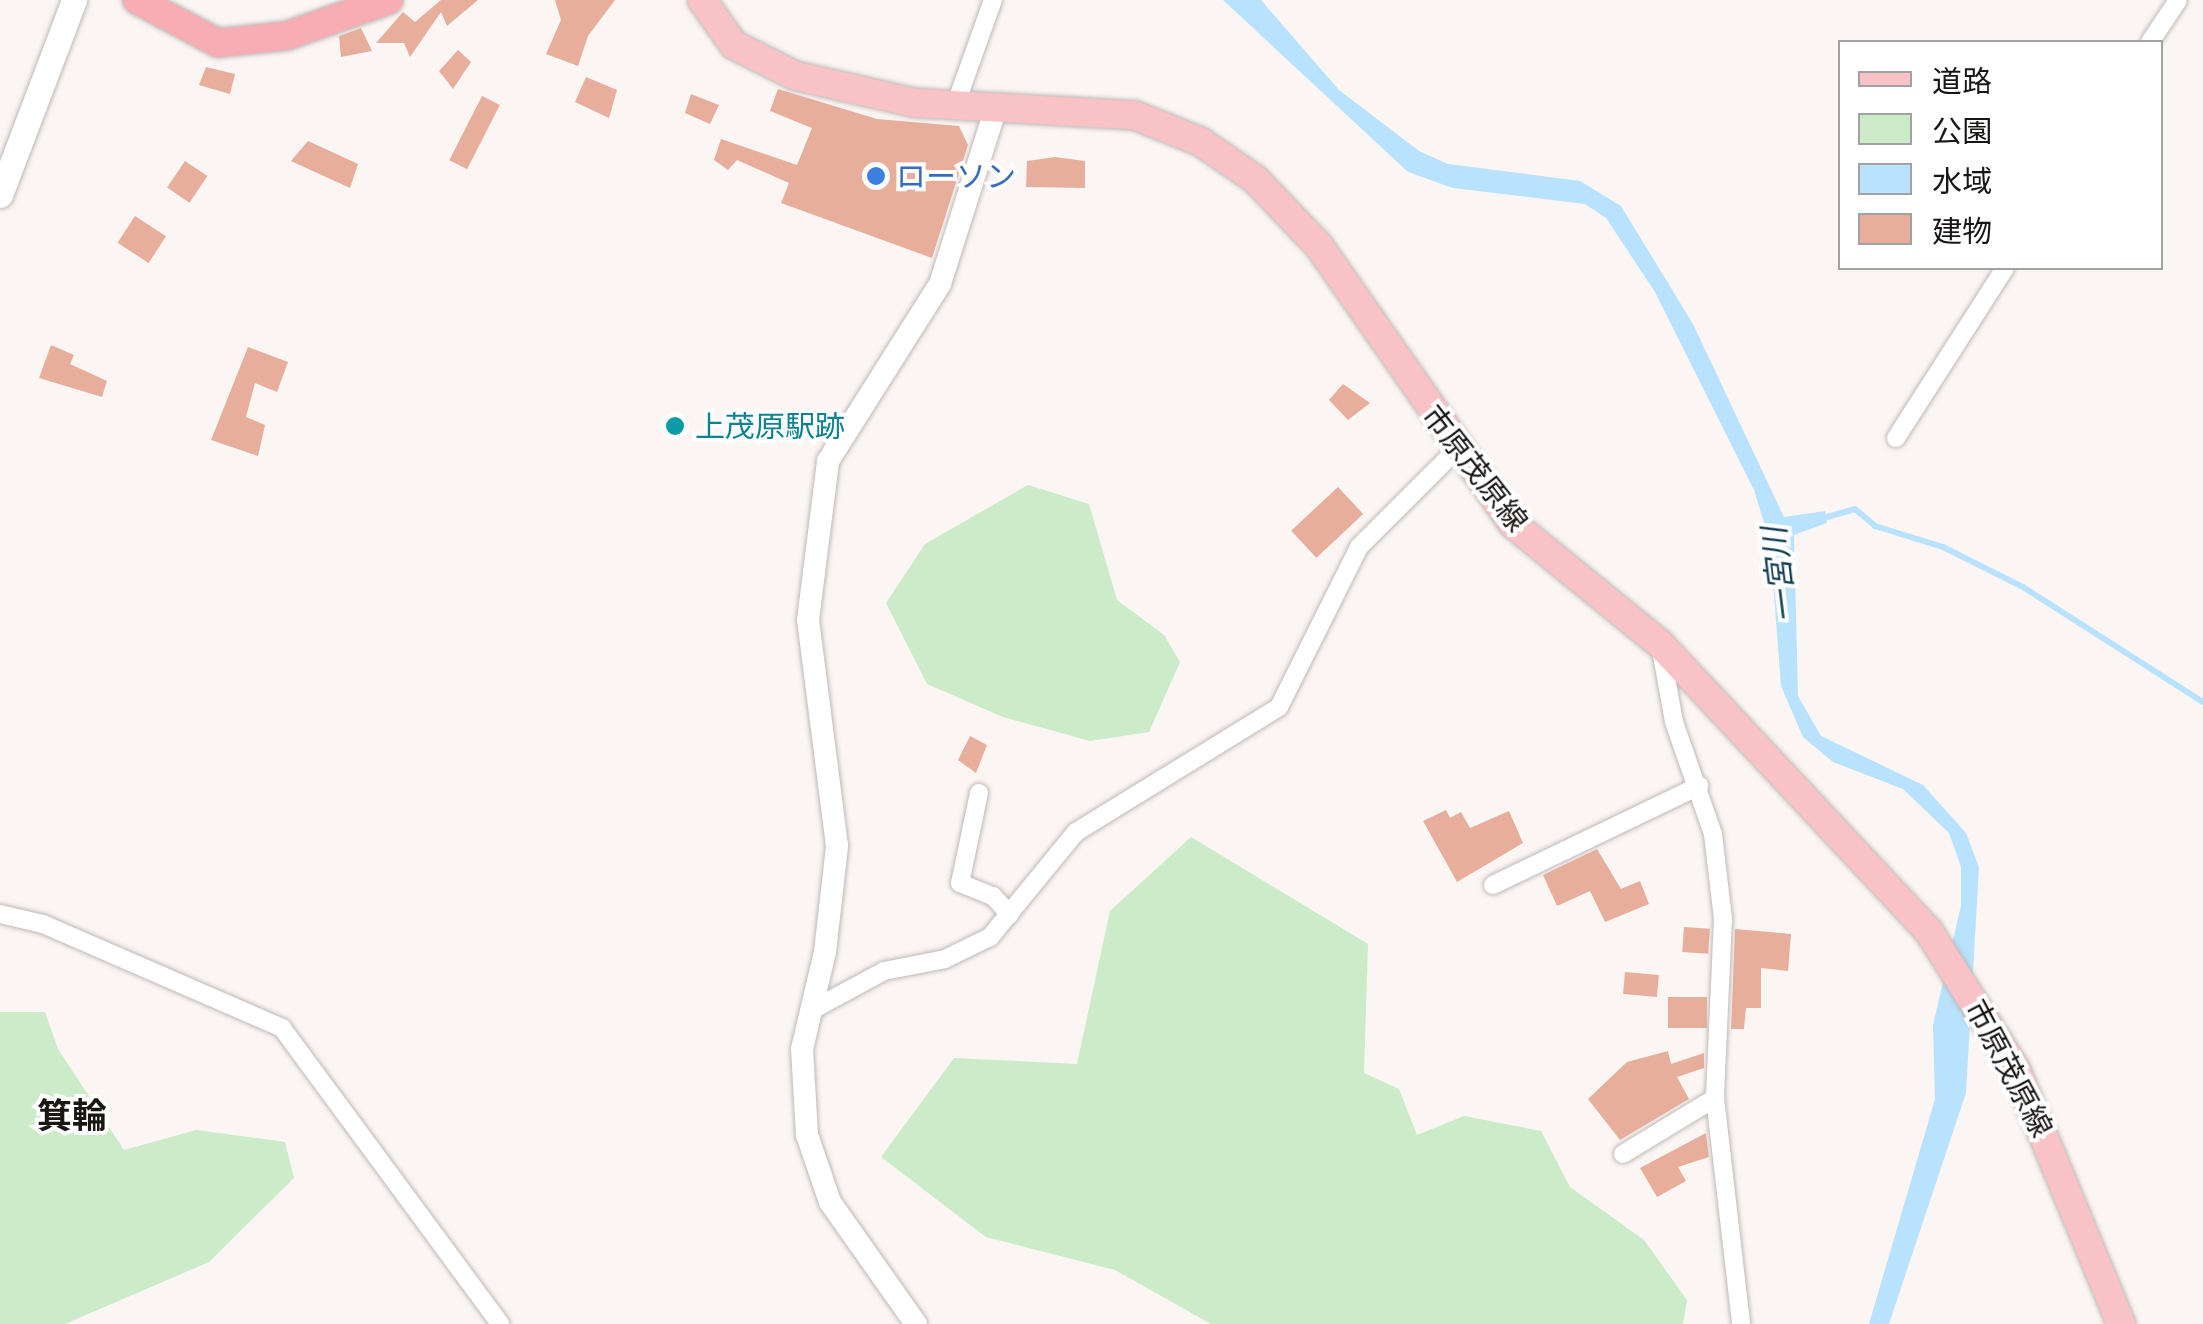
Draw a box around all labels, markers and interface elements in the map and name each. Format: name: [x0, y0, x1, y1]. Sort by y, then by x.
legend: [1838, 40, 2163, 270]
text: 道路: [1932, 60, 1992, 101]
text: 公園: [1932, 110, 1992, 151]
place label: ローソン: [896, 158, 1016, 194]
text: 水域: [1932, 160, 1992, 201]
marker: ローソン: [865, 165, 887, 187]
text: 建物: [1932, 210, 1992, 251]
street label: 市原茂原線: [1415, 398, 1535, 538]
place label: 上茂原駅跡: [695, 408, 845, 444]
marker: 上茂原駅跡: [664, 415, 686, 437]
water label: 一宮川: [1754, 525, 1804, 625]
street label: 市原茂原線: [1958, 993, 2060, 1143]
district label: 箕輪: [37, 1094, 107, 1136]

